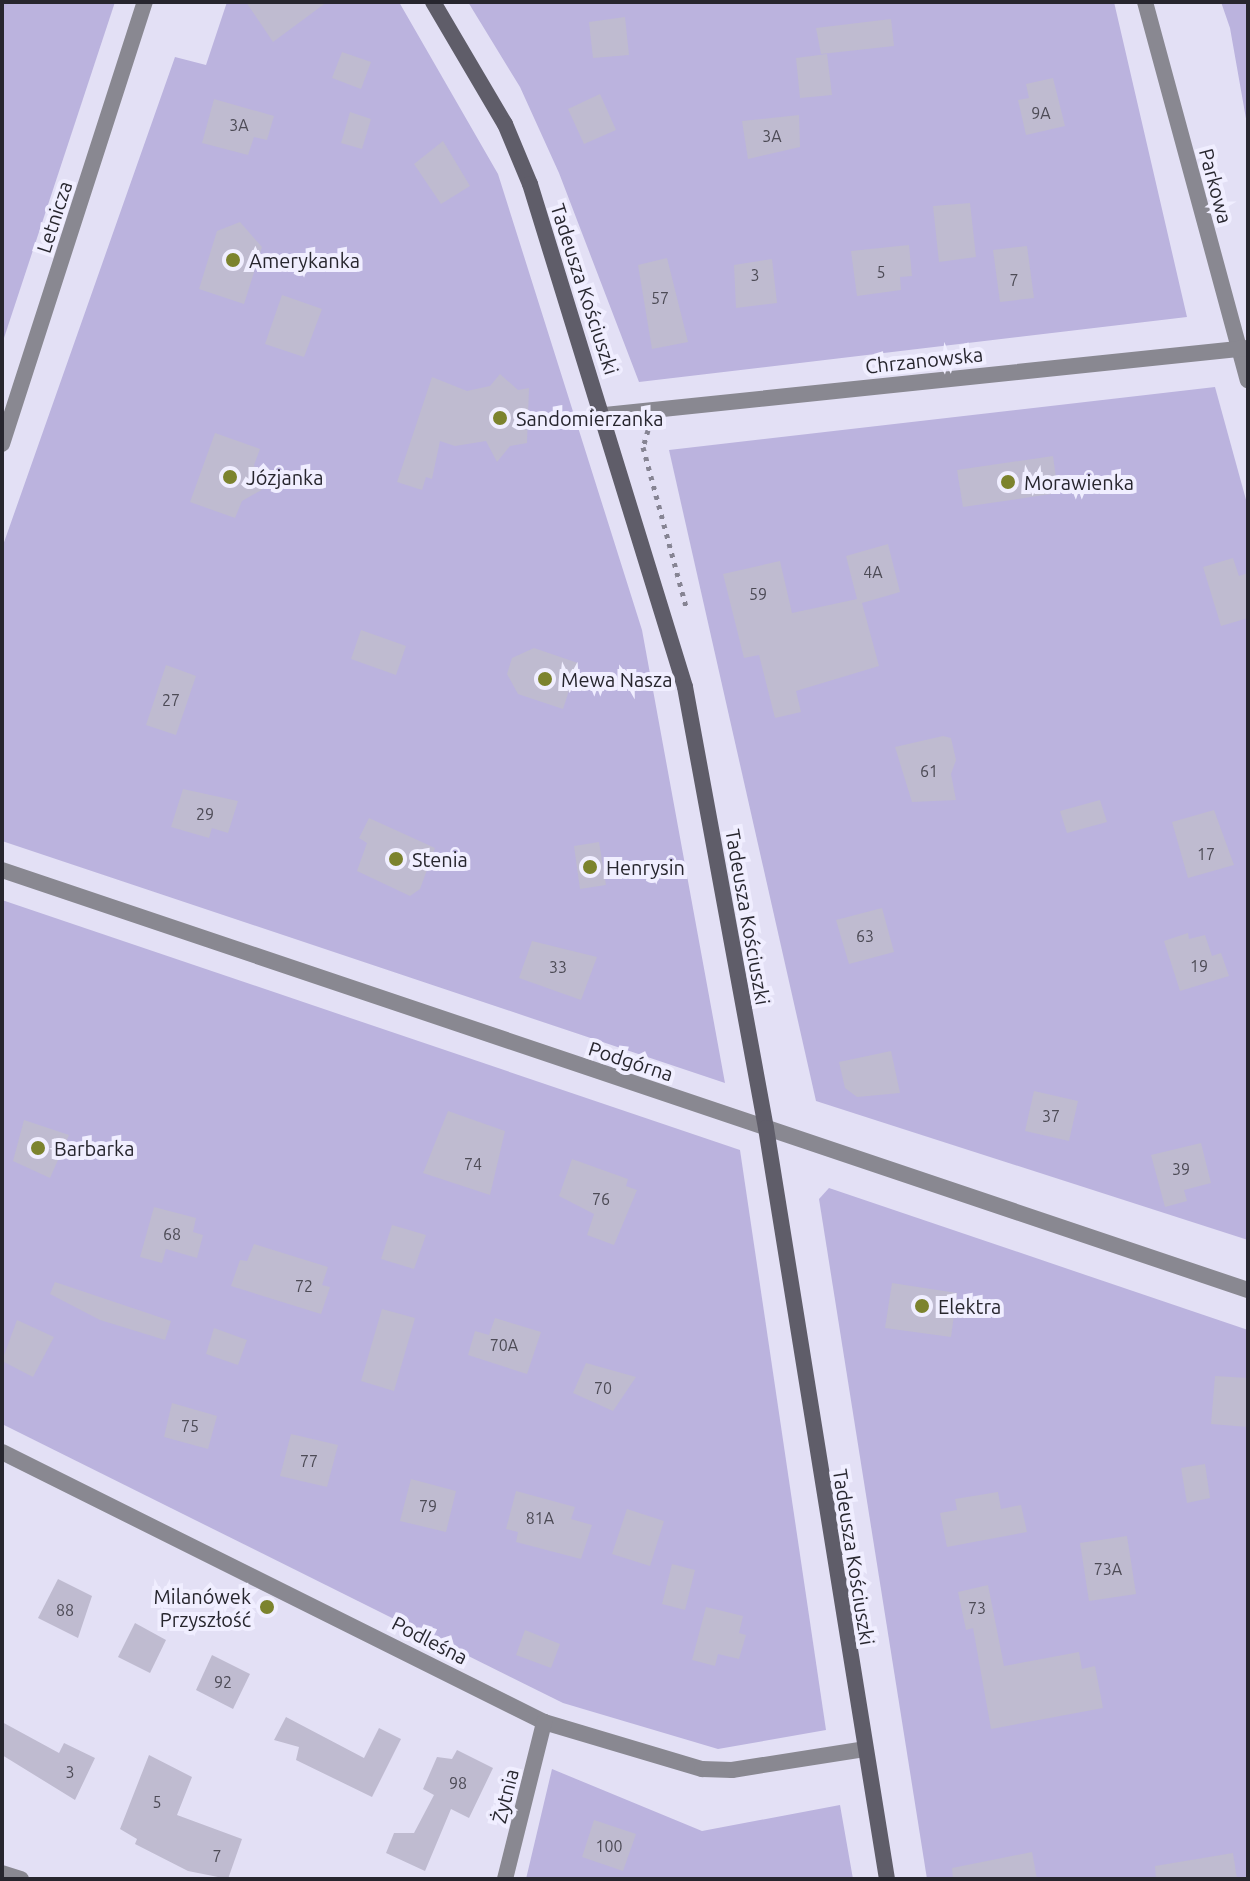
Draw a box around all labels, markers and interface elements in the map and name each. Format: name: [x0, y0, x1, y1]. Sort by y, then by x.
house number: 9A: [1031, 103, 1051, 123]
house number: 3A: [229, 115, 249, 135]
house number: 3A: [762, 126, 782, 146]
street label: Parkowa: [1194, 146, 1238, 226]
street label: Letnicza: [31, 178, 77, 256]
street label: Tadeusza Kościuszki: [546, 201, 624, 377]
place label: Amerykanka: [249, 248, 360, 272]
marker: Amerykanka: [224, 251, 242, 269]
house number: 5: [876, 262, 886, 282]
house number: 3: [750, 265, 760, 285]
house number: 7: [1009, 270, 1019, 290]
house number: 57: [651, 288, 669, 308]
street label: Chrzanowska: [864, 342, 984, 378]
place label: Sandomierzanka: [516, 406, 664, 430]
marker: Sandomierzanka: [491, 409, 509, 427]
place label: Józjanka: [246, 465, 323, 489]
marker: Józjanka: [221, 468, 239, 486]
place label: Morawienka: [1024, 470, 1134, 494]
marker: Morawienka: [999, 473, 1017, 491]
house number: 4A: [863, 562, 883, 582]
house number: 59: [749, 584, 767, 604]
place label: Mewa Nasza: [561, 667, 672, 691]
marker: Mewa Nasza: [536, 670, 554, 688]
house number: 27: [162, 690, 180, 710]
house number: 61: [920, 761, 938, 781]
house number: 29: [196, 804, 214, 824]
street label: Tadeusza Kościuszki: [721, 827, 775, 1007]
house number: 17: [1197, 844, 1215, 864]
place label: Stenia: [412, 847, 468, 871]
marker: Stenia: [387, 850, 405, 868]
place label: Henrysin: [606, 855, 685, 879]
marker: Henrysin: [581, 858, 599, 876]
house number: 63: [856, 926, 874, 946]
house number: 19: [1190, 956, 1208, 976]
house number: 33: [549, 957, 567, 977]
street label: Podgórna: [586, 1036, 676, 1086]
house number: 37: [1042, 1106, 1060, 1126]
place label: Barbarka: [54, 1136, 134, 1160]
marker: Barbarka: [29, 1139, 47, 1157]
house number: 74: [464, 1154, 482, 1174]
house number: 39: [1172, 1159, 1190, 1179]
house number: 76: [592, 1189, 610, 1209]
house number: 68: [163, 1224, 181, 1244]
house number: 72: [295, 1276, 313, 1296]
place label: Elektra: [938, 1294, 1001, 1318]
marker: Elektra: [913, 1297, 931, 1315]
house number: 70A: [490, 1335, 518, 1355]
house number: 70: [594, 1378, 612, 1398]
house number: 75: [181, 1416, 199, 1436]
house number: 77: [300, 1451, 318, 1471]
street label: Tadeusza Kościuszki: [828, 1467, 880, 1647]
house number: 79: [419, 1496, 437, 1516]
house number: 81A: [526, 1508, 554, 1528]
house number: 73A: [1094, 1559, 1122, 1579]
place label: Milanówek Przyszłość: [153, 1584, 251, 1631]
marker: Milanówek Przyszłość: [258, 1598, 276, 1616]
house number: 73: [968, 1598, 986, 1618]
house number: 88: [56, 1600, 74, 1620]
street label: Podleśna: [388, 1611, 472, 1669]
house number: 92: [214, 1672, 232, 1692]
house number: 3: [65, 1762, 75, 1782]
street label: Żytnia: [487, 1766, 523, 1826]
house number: 98: [449, 1773, 467, 1793]
house number: 5: [152, 1792, 162, 1812]
house number: 100: [595, 1836, 623, 1856]
house number: 7: [212, 1846, 222, 1866]

